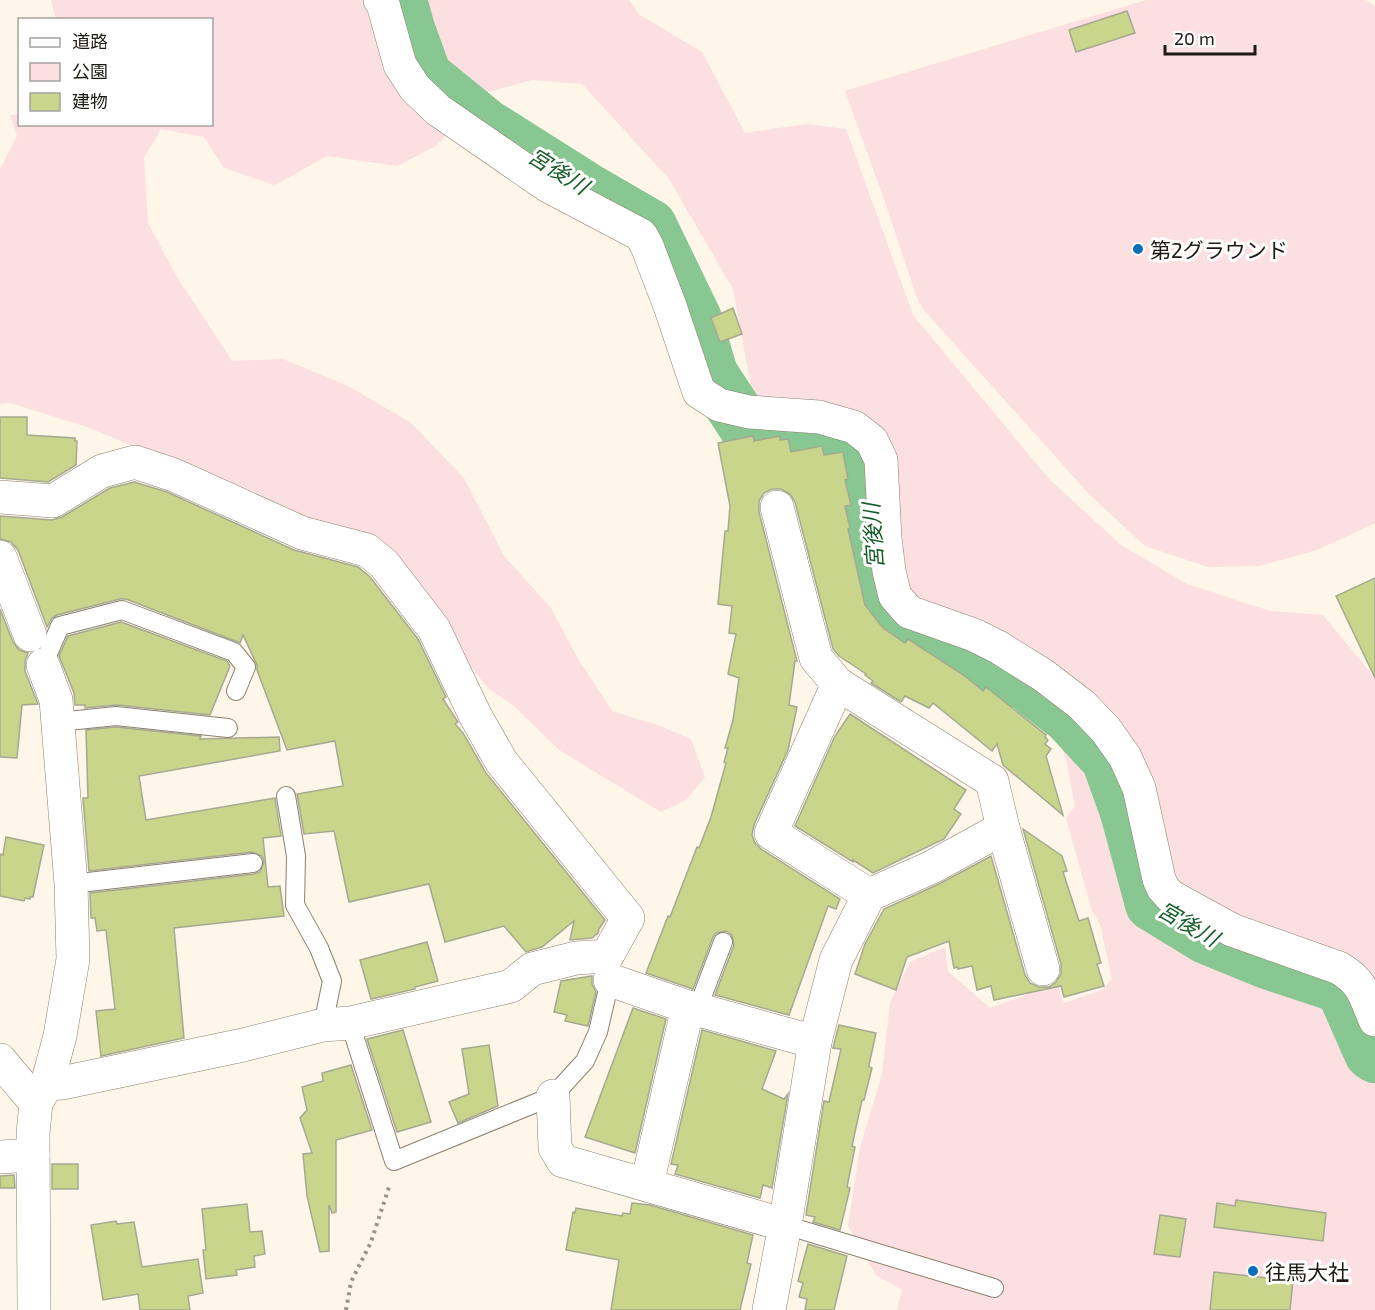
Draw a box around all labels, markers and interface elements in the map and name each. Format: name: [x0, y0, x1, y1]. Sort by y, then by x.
legend: [18, 18, 213, 126]
scale bar: [1165, 18, 1255, 56]
text: 20 m: [1174, 27, 1215, 49]
text: 道路: [72, 30, 108, 52]
text: 公園: [72, 60, 108, 82]
text: 建物: [72, 90, 108, 112]
water label: 宮後川: [524, 141, 596, 200]
place label: 第2グラウンド: [1150, 237, 1288, 262]
marker: 第2グラウンド: [1131, 242, 1145, 256]
water label: 宮後川: [857, 500, 887, 570]
water label: 宮後川: [1154, 895, 1226, 952]
place label: 往馬大社: [1265, 1259, 1349, 1284]
marker: 往馬大社: [1246, 1264, 1260, 1278]

